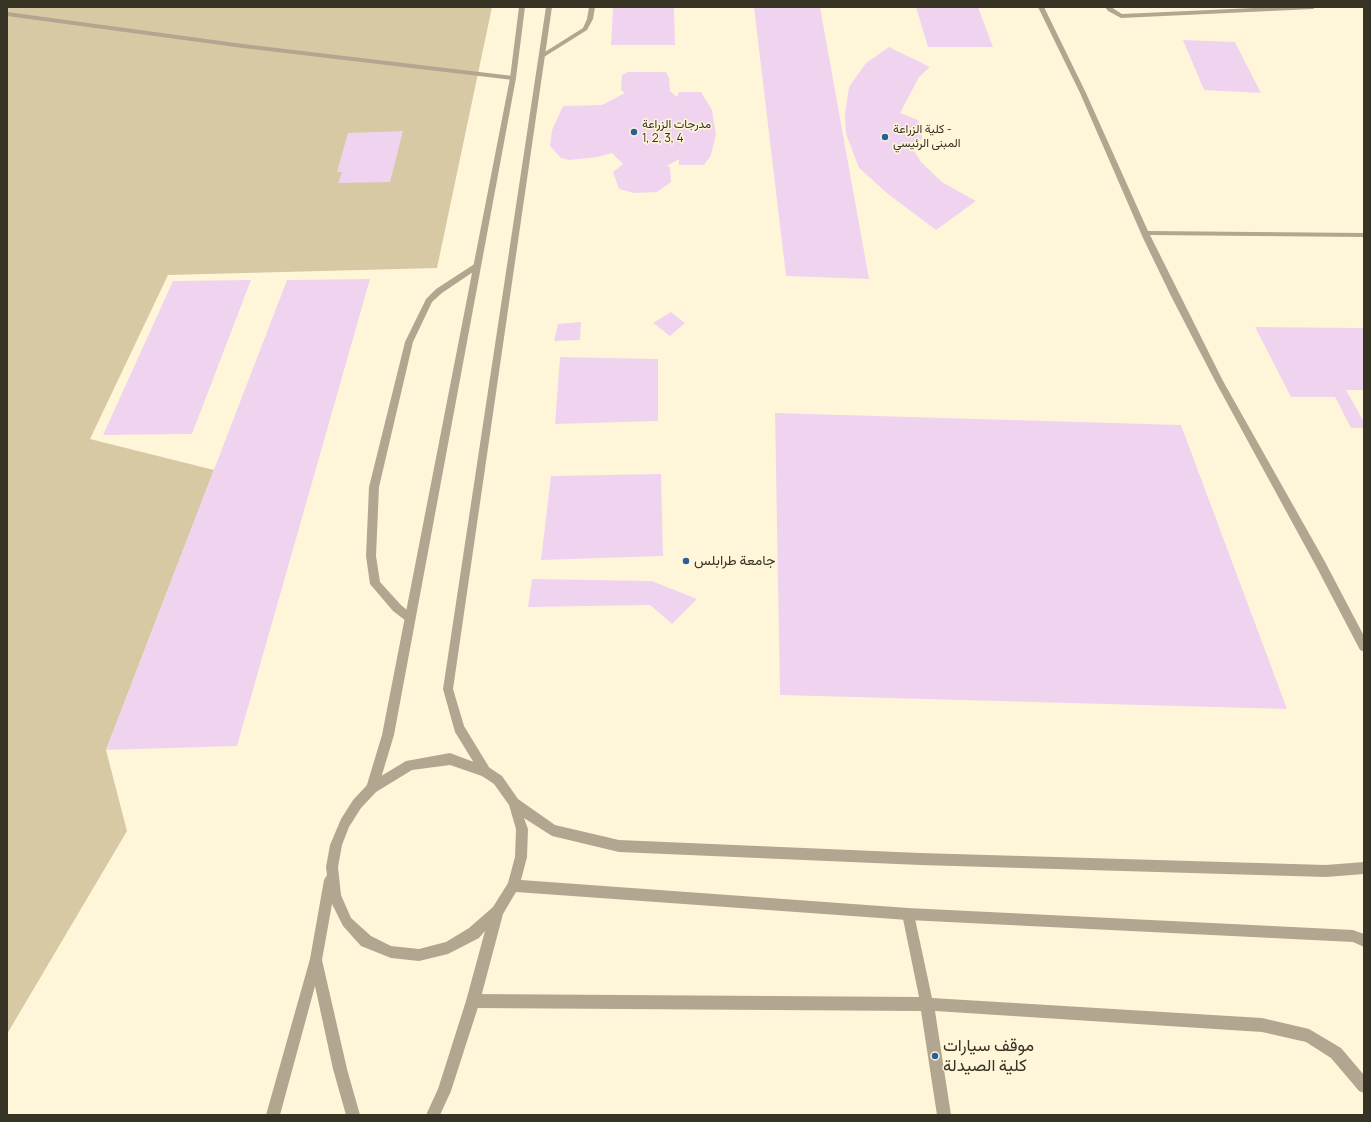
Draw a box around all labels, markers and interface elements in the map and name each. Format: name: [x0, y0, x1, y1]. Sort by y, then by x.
place label: مدرجات الزراعة 1, 2, 3, 4: [642, 118, 711, 146]
place label: كلية الزراعة - المبنى الرئيسي: [893, 123, 961, 151]
marker: مدرجات الزراعة 1, 2, 3, 4: [629, 127, 639, 137]
marker: كلية الزراعة - المبنى الرئيسي: [880, 132, 890, 142]
place label: جامعة طرابلس: [694, 553, 775, 569]
marker: جامعة طرابلس: [681, 556, 691, 566]
place label: موقف سيارات كلية الصيدلة: [943, 1036, 1034, 1076]
marker: موقف سيارات كلية الصيدلة: [930, 1051, 940, 1061]

